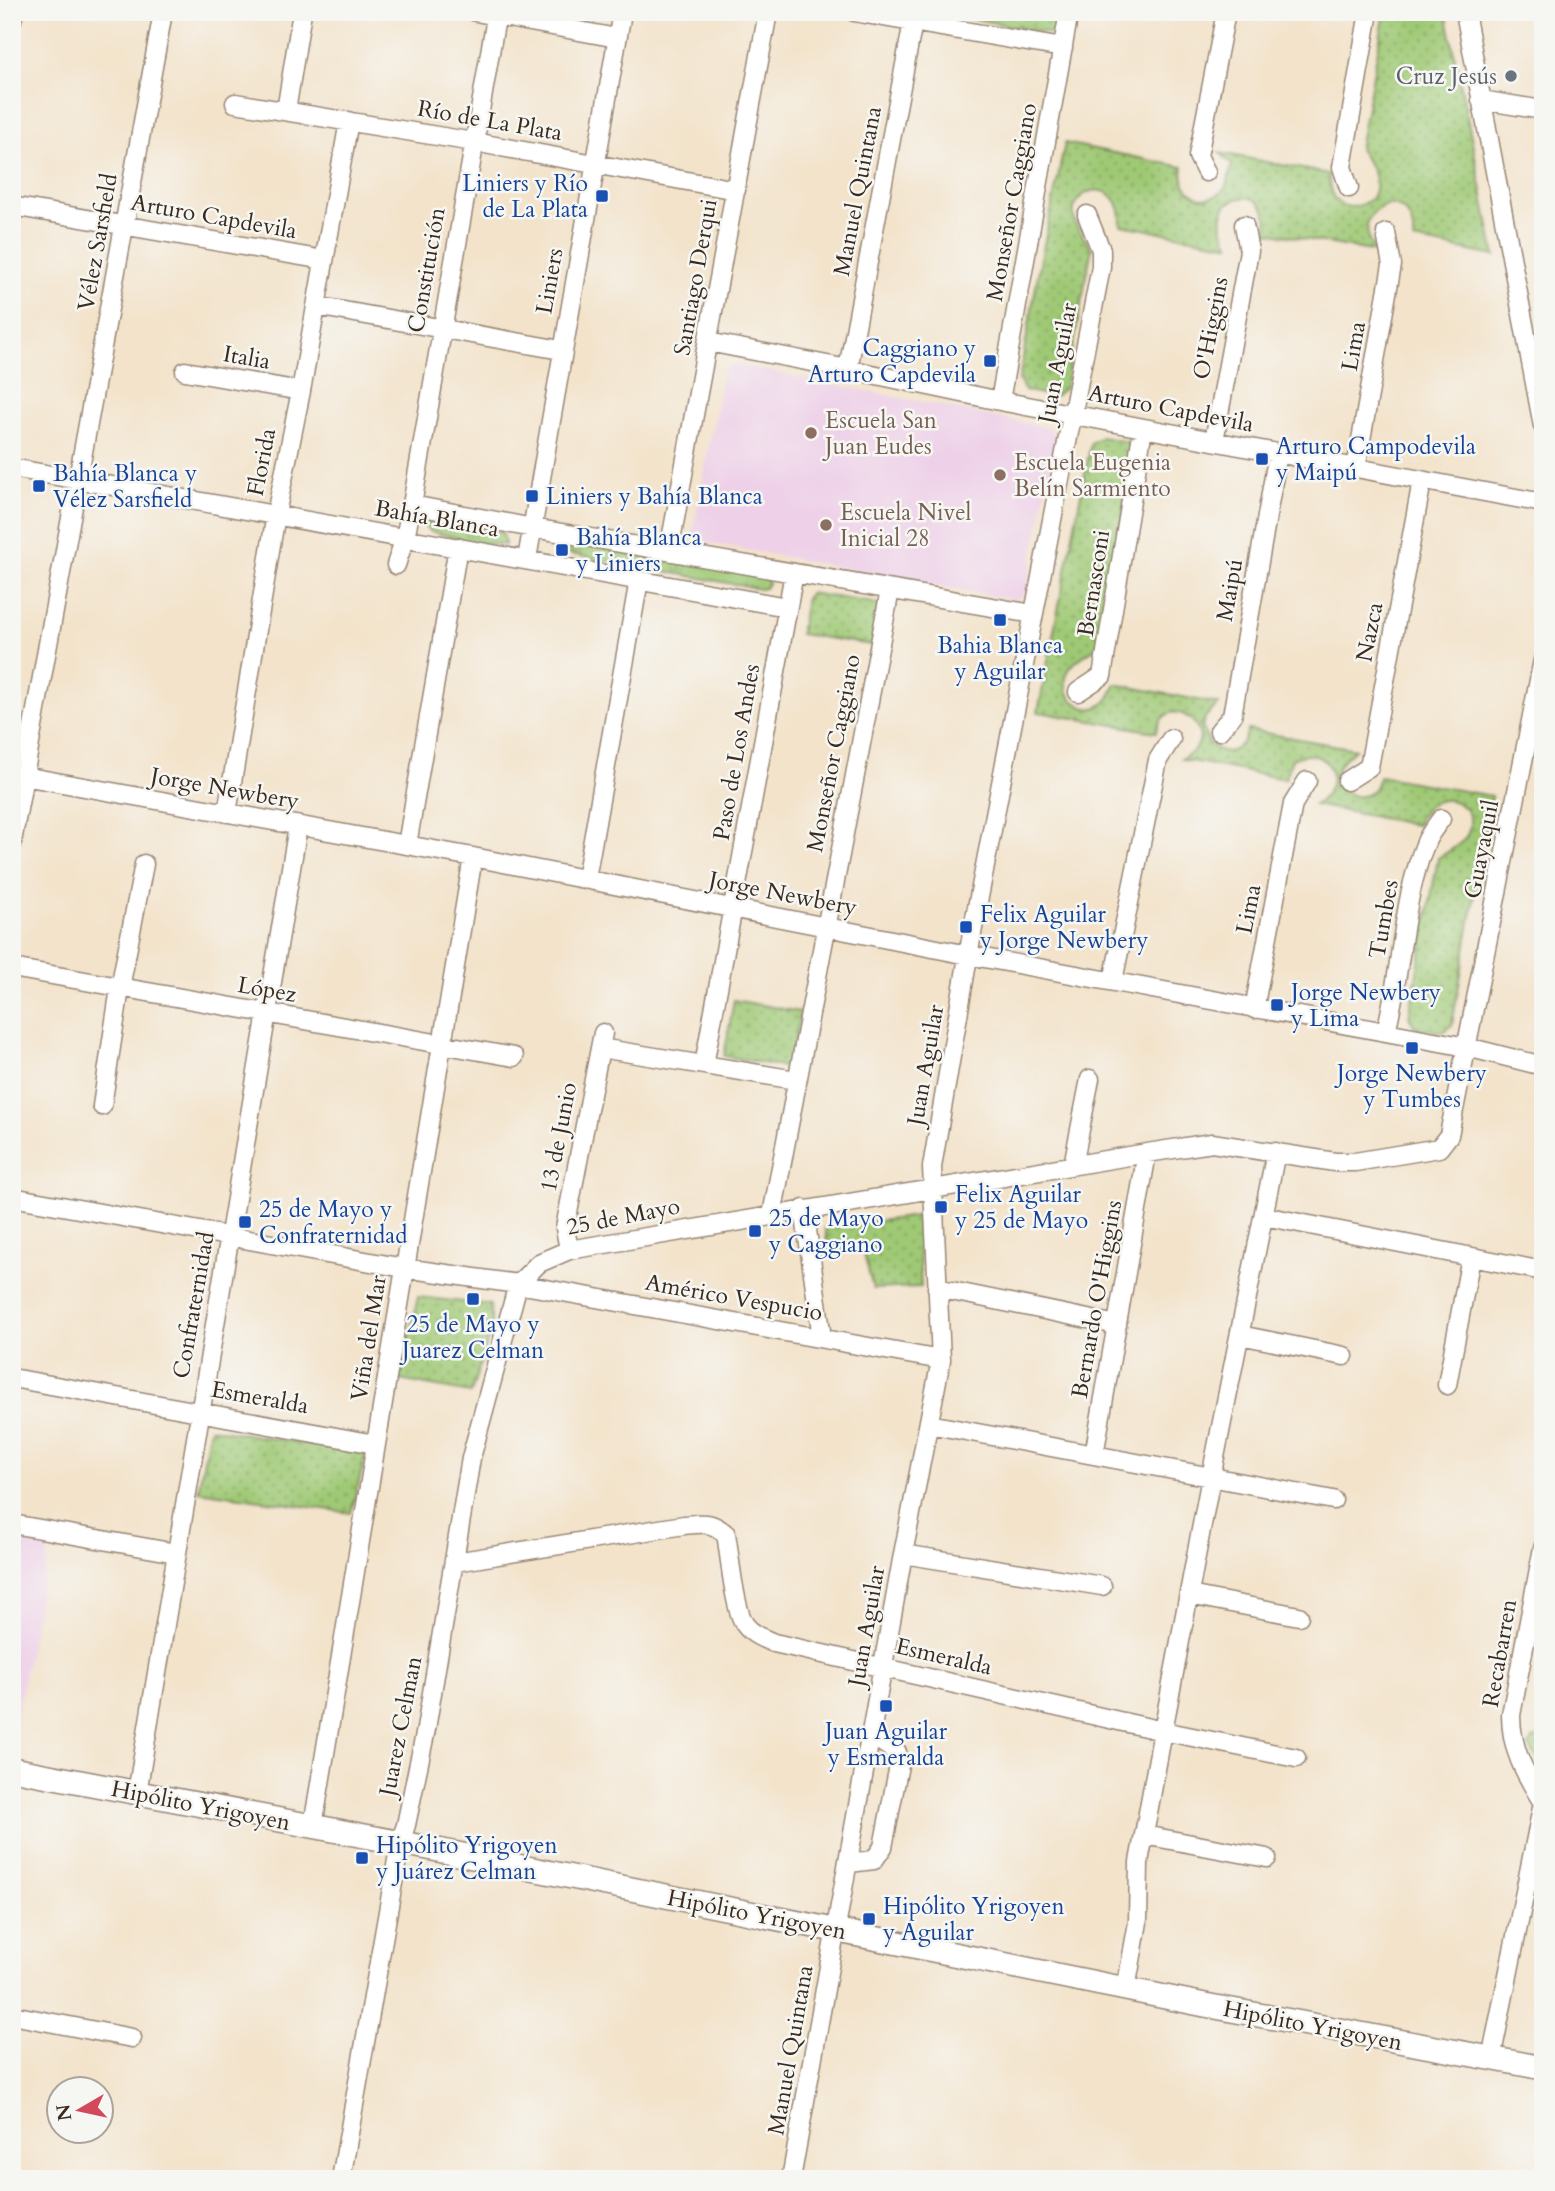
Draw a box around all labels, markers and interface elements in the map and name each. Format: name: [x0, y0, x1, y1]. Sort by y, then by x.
place label: Cruz Jesús: [1396, 61, 1497, 92]
marker: Cruz Jesús: [1503, 68, 1519, 84]
street label: Río de La Plata: [415, 93, 565, 148]
street label: Monseñor Caggiano: [979, 101, 1044, 304]
street label: Manuel Quintana: [826, 104, 889, 278]
place label: Liniers y Río de La Plata: [462, 168, 588, 225]
street label: Vélez Sarsfield: [70, 170, 125, 313]
street label: Arturo Capdevila: [128, 187, 299, 246]
marker: Liniers y Río de La Plata: [594, 188, 610, 204]
street label: Santiago Derqui: [666, 196, 725, 358]
street label: Constitución: [400, 205, 453, 335]
street label: Liniers: [528, 246, 571, 317]
street label: O'Higgins: [1185, 274, 1236, 382]
street label: Juan Aguilar: [1030, 300, 1084, 429]
street label: Lima: [1334, 319, 1373, 373]
place label: Caggiano y Arturo Capdevila: [808, 333, 976, 390]
street label: Italia: [221, 338, 273, 377]
marker: Caggiano y Arturo Capdevila: [982, 353, 998, 369]
street label: Arturo Capdevila: [1085, 377, 1256, 440]
place label: Escuela San Juan Eudes: [822, 405, 937, 462]
street label: Florida: [240, 425, 283, 499]
marker: Escuela San Juan Eudes: [803, 425, 819, 441]
place label: Arturo Campodevila y Maipú: [1275, 431, 1476, 488]
place label: Escuela Eugenia Belín Sarmiento: [1014, 447, 1171, 504]
marker: Arturo Campodevila y Maipú: [1254, 451, 1270, 467]
place label: Bahía Blanca y Vélez Sarsfield: [53, 458, 197, 515]
marker: Escuela Eugenia Belín Sarmiento: [992, 467, 1008, 483]
marker: Bahía Blanca y Vélez Sarsfield: [31, 478, 47, 494]
place label: Liniers y Bahía Blanca: [546, 481, 763, 512]
marker: Liniers y Bahía Blanca: [524, 488, 540, 504]
street label: Bahía Blanca: [372, 492, 502, 545]
place label: Escuela Nivel Inicial 28: [840, 497, 972, 554]
marker: Escuela Nivel Inicial 28: [818, 517, 834, 533]
place label: Bahía Blanca y Liniers: [575, 522, 702, 579]
street label: Bernasconi: [1070, 527, 1117, 639]
marker: Bahía Blanca y Liniers: [554, 542, 570, 558]
street label: Maipú: [1209, 556, 1250, 624]
street label: Nazca: [1349, 600, 1390, 665]
marker: Bahia Blanca y Aguilar: [992, 612, 1008, 628]
place label: Bahia Blanca y Aguilar: [937, 630, 1063, 687]
street label: Monseñor Caggiano: [799, 652, 868, 855]
street label: Paso de Los Andes: [706, 661, 767, 843]
street label: Jorge Newbery: [145, 760, 301, 817]
street label: Guayaquil: [1457, 797, 1506, 901]
street label: Jorge Newbery: [703, 863, 859, 923]
street label: Tumbes: [1361, 877, 1406, 961]
street label: Lima: [1229, 882, 1268, 936]
place label: Felix Aguilar y Jorge Newbery: [979, 899, 1148, 956]
marker: Felix Aguilar y Jorge Newbery: [958, 919, 974, 935]
street label: López: [235, 969, 299, 1010]
place label: Jorge Newbery y Lima: [1288, 977, 1441, 1034]
marker: Jorge Newbery y Lima: [1269, 997, 1285, 1013]
street label: Juan Aguilar: [899, 1002, 951, 1131]
marker: Jorge Newbery y Tumbes: [1404, 1040, 1420, 1056]
place label: Jorge Newbery y Tumbes: [1334, 1058, 1487, 1115]
street label: 13 de Junio: [533, 1080, 584, 1195]
place label: Felix Aguilar y 25 de Mayo: [954, 1179, 1088, 1236]
street label: 25 de Mayo: [564, 1190, 682, 1243]
place label: 25 de Mayo y Confraternidad: [259, 1194, 408, 1251]
street label: Bernardo O'Higgins: [1064, 1198, 1129, 1401]
marker: Felix Aguilar y 25 de Mayo: [933, 1199, 949, 1215]
place label: 25 de Mayo y Caggiano: [768, 1203, 884, 1260]
marker: 25 de Mayo y Confraternidad: [237, 1214, 253, 1230]
marker: 25 de Mayo y Caggiano: [747, 1223, 763, 1239]
street label: Confraternidad: [165, 1229, 222, 1381]
street label: Américo Vespucio: [643, 1267, 825, 1328]
street label: Viña del Mar: [343, 1272, 394, 1403]
marker: 25 de Mayo y Juarez Celman: [465, 1291, 481, 1307]
place label: 25 de Mayo y Juarez Celman: [399, 1309, 544, 1366]
street label: Esmeralda: [209, 1374, 311, 1421]
street label: Juan Aguilar: [840, 1563, 892, 1692]
street label: Recabarren: [1475, 1597, 1524, 1710]
street label: Esmeralda: [893, 1630, 995, 1683]
street label: Juarez Celman: [371, 1653, 429, 1802]
marker: Juan Aguilar y Esmeralda: [878, 1698, 894, 1714]
place label: Juan Aguilar y Esmeralda: [822, 1716, 948, 1773]
street label: Hipólito Yrigoyen: [109, 1773, 293, 1838]
place label: Hipólito Yrigoyen y Juárez Celman: [375, 1830, 558, 1887]
marker: Hipólito Yrigoyen y Juárez Celman: [354, 1850, 370, 1866]
street label: Hipólito Yrigoyen: [665, 1882, 849, 1947]
place label: Hipólito Yrigoyen y Aguilar: [882, 1891, 1065, 1948]
marker: Hipólito Yrigoyen y Aguilar: [861, 1911, 877, 1927]
street label: Manuel Quintana: [760, 1963, 821, 2137]
street label: Hipólito Yrigoyen: [1221, 1993, 1405, 2058]
north arrow: [46, 2076, 116, 2146]
text: N: [50, 2102, 78, 2123]

